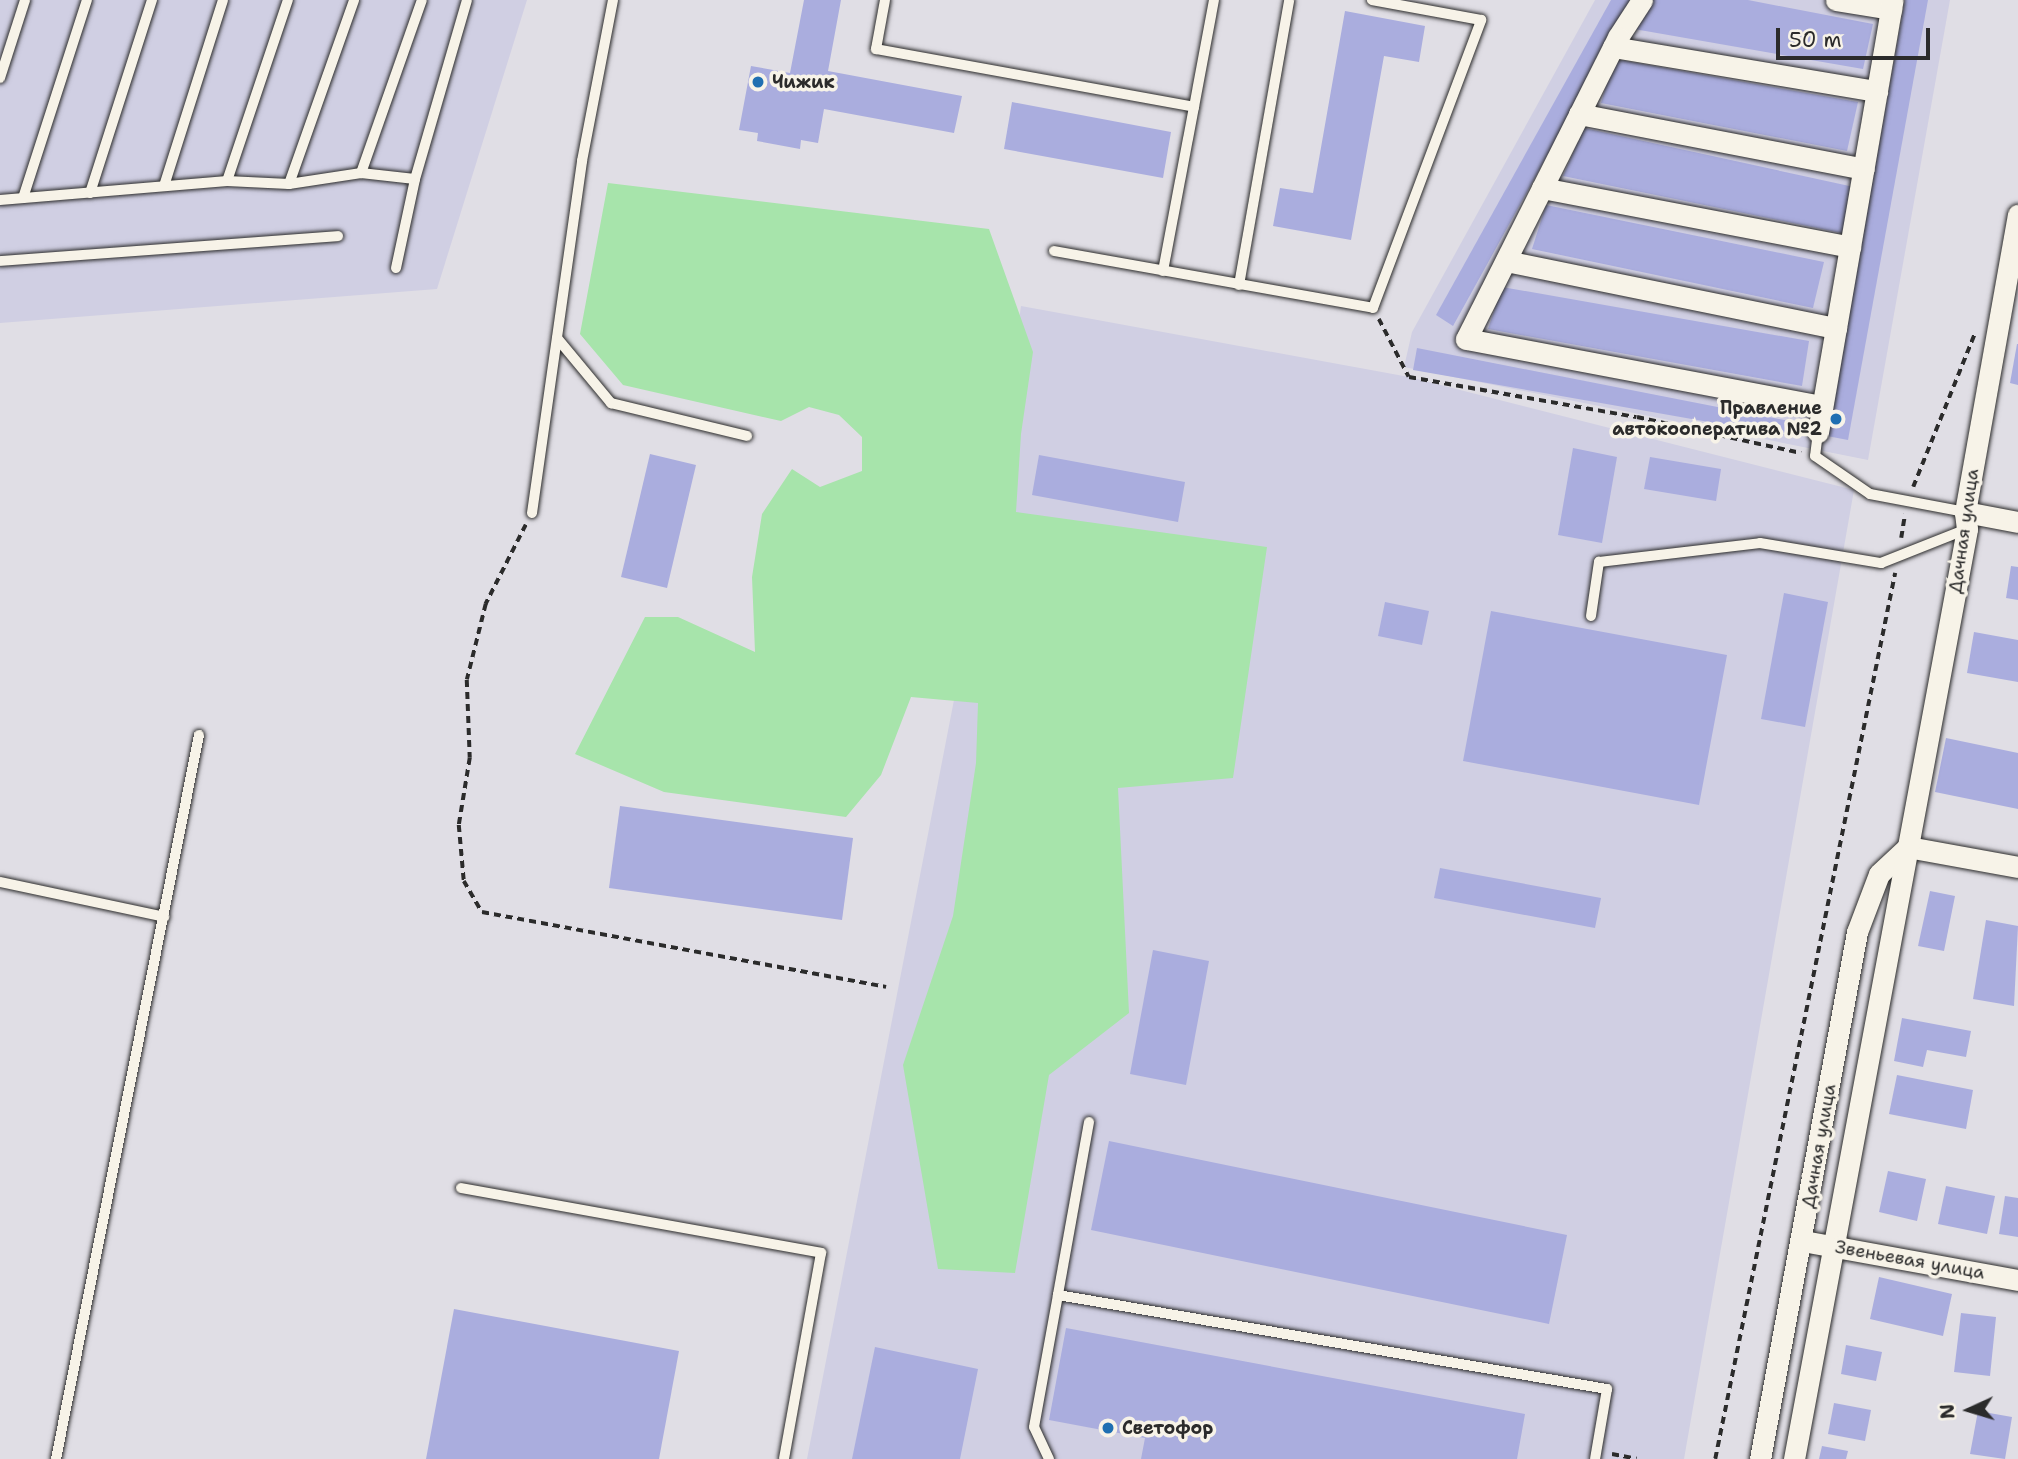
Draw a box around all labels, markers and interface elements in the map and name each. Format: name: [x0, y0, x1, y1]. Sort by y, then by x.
scale bar: [1780, 14, 1934, 58]
text: 50 m: [1789, 26, 1842, 54]
place label: Чижик: [772, 71, 835, 93]
marker: Чижик: [750, 74, 766, 90]
place label: Правление автокооператива №2: [1612, 398, 1822, 440]
marker: Правление автокооператива №2: [1828, 411, 1844, 427]
street label: Дачная улица: [1945, 467, 1983, 595]
street label: Дачная улица: [1797, 1082, 1841, 1210]
street label: Звеньевая улица: [1834, 1236, 1986, 1284]
north arrow: [1934, 1375, 2004, 1445]
text: N: [1935, 1403, 1961, 1420]
place label: Светофор: [1122, 1417, 1213, 1439]
marker: Светофор: [1100, 1420, 1116, 1436]

